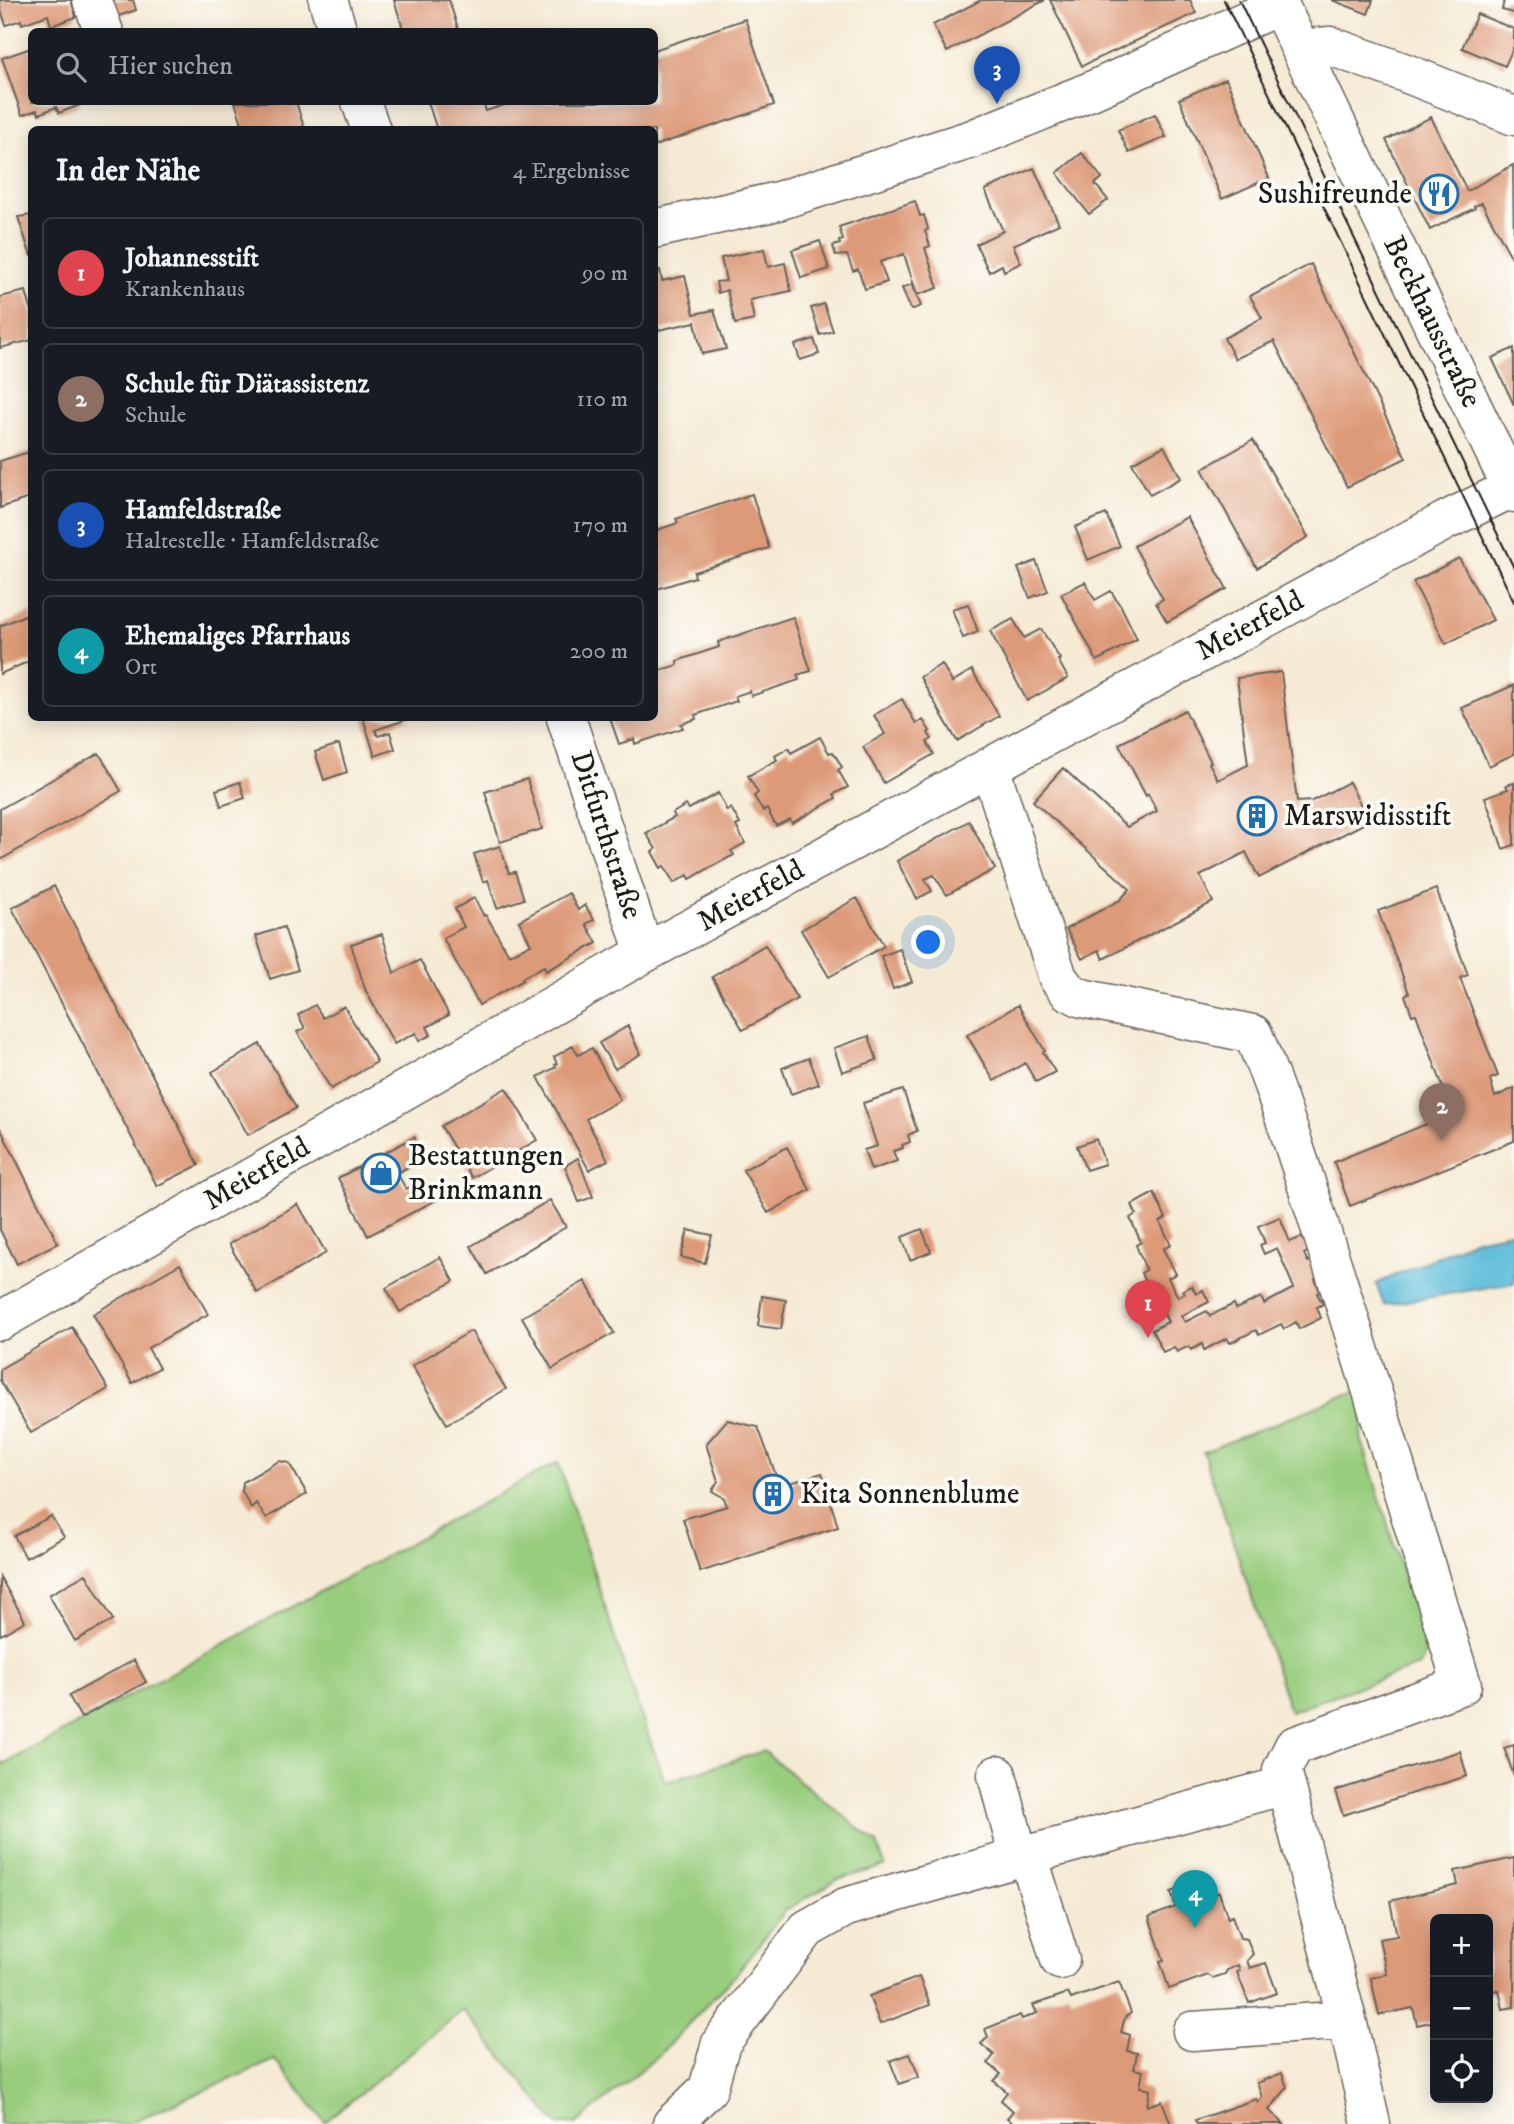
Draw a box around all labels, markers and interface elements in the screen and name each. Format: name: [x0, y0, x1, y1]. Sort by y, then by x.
search box: [28, 28, 658, 105]
pin: 3: [974, 46, 1020, 104]
icon: search: [52, 48, 90, 86]
text: Hier suchen: [108, 50, 233, 83]
text: In der Nähe: [56, 153, 200, 190]
text: 4 Ergebnisse: [513, 157, 630, 186]
restaurant icon: Sushifreunde: [1418, 173, 1460, 215]
place label: Sushifreunde: [1258, 176, 1412, 213]
street label: Beckhausstraße: [1375, 230, 1489, 414]
text: Johannesstift: [125, 242, 259, 275]
text: 1: [77, 259, 85, 288]
text: 90 m: [582, 259, 628, 288]
text: Krankenhaus: [125, 275, 245, 304]
text: Schule für Diätassistenz: [125, 368, 369, 401]
text: 2: [75, 385, 87, 414]
text: 110 m: [577, 385, 628, 414]
text: Schule: [125, 401, 186, 430]
text: Hamfeldstraße: [125, 494, 281, 527]
text: 3: [77, 511, 85, 540]
text: 170 m: [573, 511, 628, 540]
text: Haltestelle · Hamfeldstraße: [125, 527, 379, 556]
street label: Meierfeld: [1190, 582, 1310, 670]
text: Ehemaliges Pfarrhaus: [125, 620, 350, 653]
text: 4: [74, 637, 88, 666]
text: 200 m: [570, 637, 628, 666]
text: Ort: [125, 653, 157, 682]
street label: Ditfurthstraße: [561, 746, 651, 924]
building icon: Marswidisstift: [1236, 795, 1278, 837]
place label: Marswidisstift: [1284, 798, 1451, 835]
street label: Meierfeld: [691, 852, 811, 940]
your location: [911, 925, 945, 959]
pin: 2: [1419, 1083, 1465, 1141]
street label: Meierfeld: [197, 1129, 317, 1219]
place label: Bestattungen Brinkmann: [408, 1138, 564, 1209]
shop icon: Bestattungen Brinkmann: [360, 1152, 402, 1194]
pin: 1: [1125, 1280, 1171, 1338]
building icon: Kita Sonnenblume: [752, 1473, 794, 1515]
place label: Kita Sonnenblume: [800, 1476, 1019, 1513]
pin: 4: [1172, 1870, 1218, 1928]
map controls: [1430, 1914, 1493, 2103]
button: +: [1430, 1914, 1493, 1977]
button: −: [1430, 1977, 1493, 2040]
button: locate: [1430, 2040, 1493, 2103]

